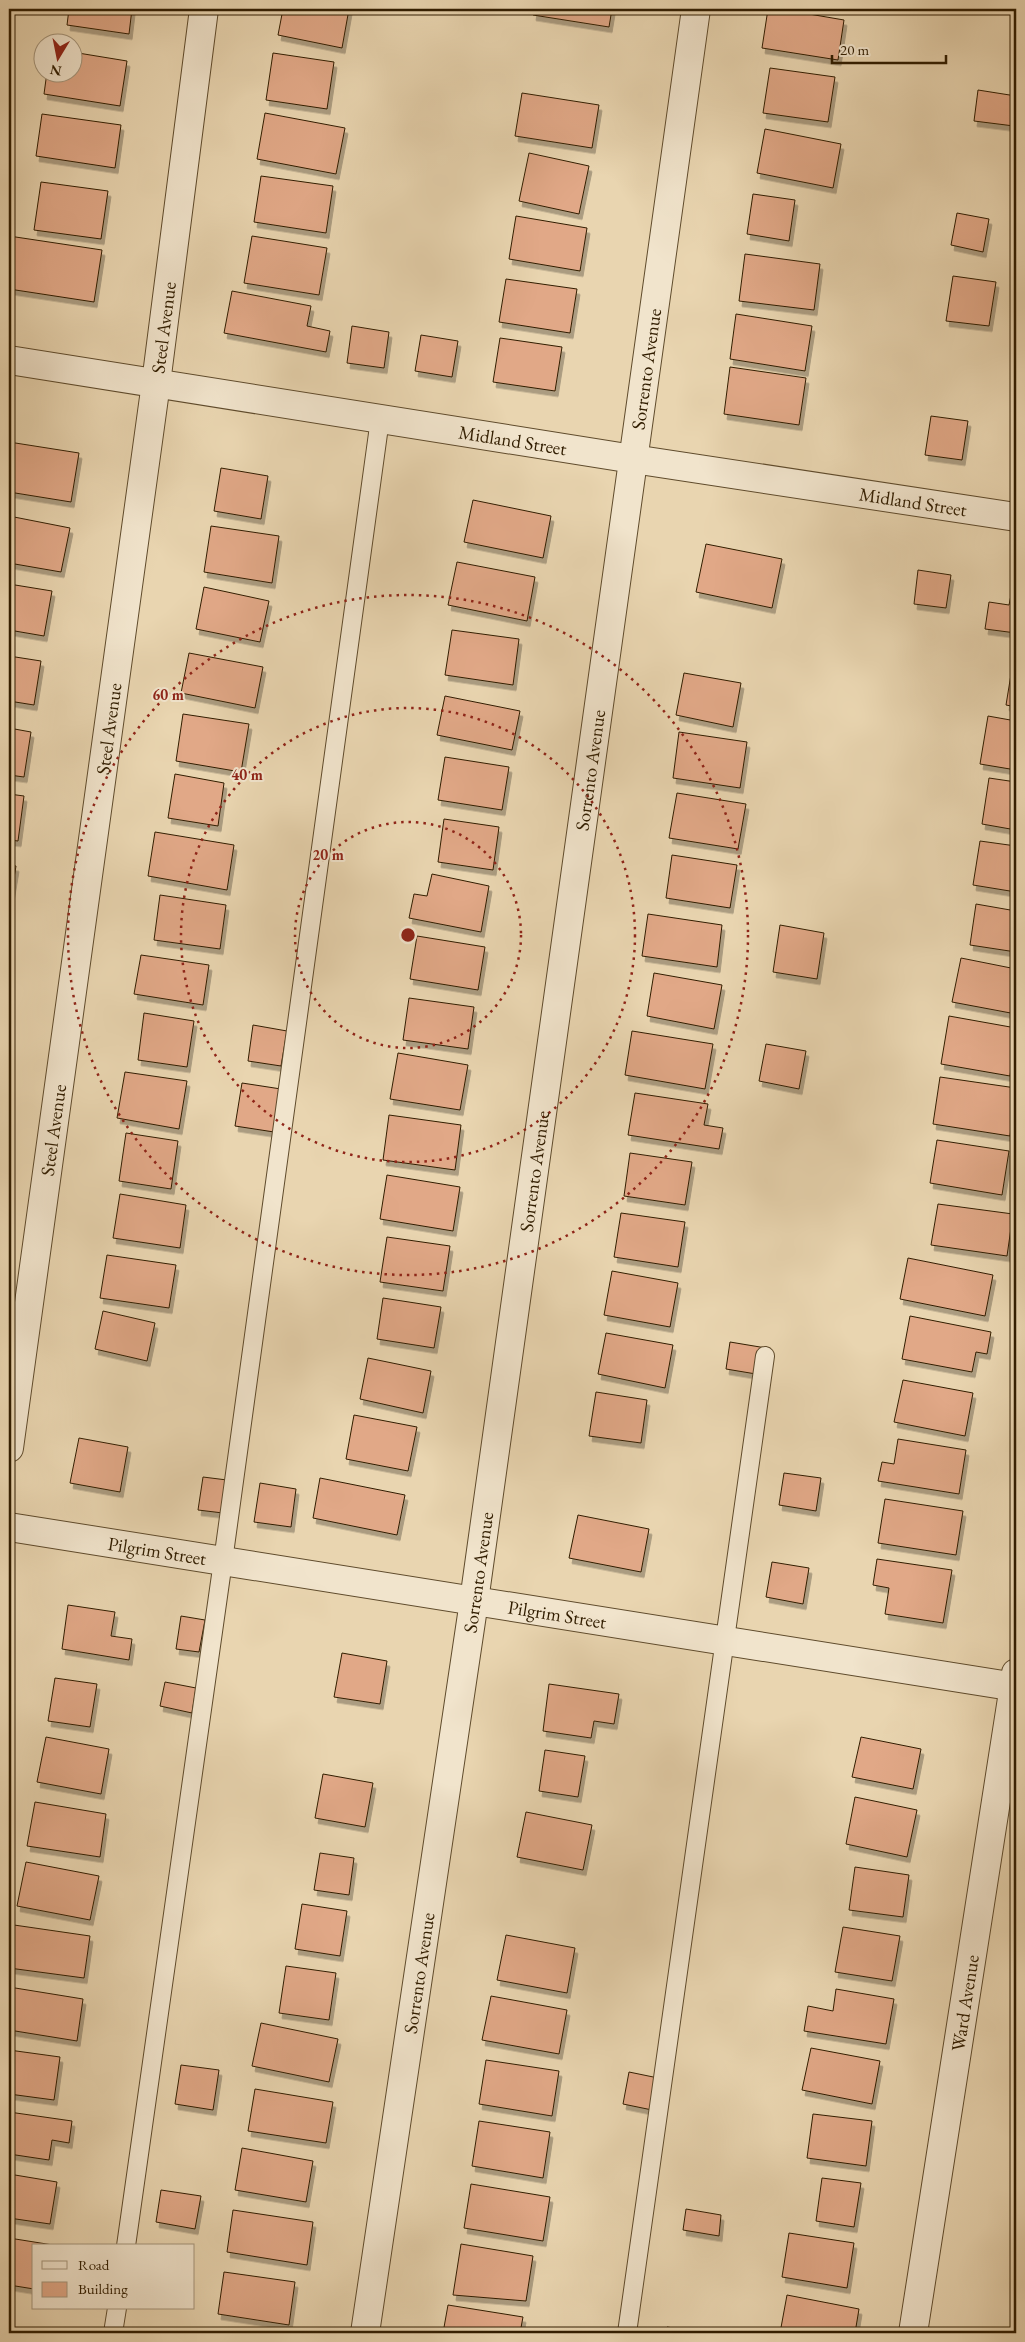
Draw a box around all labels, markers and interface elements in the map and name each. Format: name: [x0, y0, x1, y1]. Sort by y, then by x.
north arrow: [32, 32, 82, 82]
scale bar: [832, 32, 946, 64]
text: 20 m: [840, 40, 869, 59]
text: N: [48, 61, 63, 81]
street label: Steel Avenue: [145, 280, 181, 375]
street label: Sorrento Avenue: [625, 307, 667, 431]
street label: Midland Street: [457, 419, 568, 461]
street label: Midland Street: [857, 481, 969, 522]
street label: Steel Avenue: [90, 681, 127, 776]
text: 60 m: [152, 685, 184, 704]
street label: Sorrento Avenue: [569, 708, 611, 832]
text: 40 m: [231, 765, 263, 784]
text: 20 m: [312, 845, 344, 864]
centre of rings: [399, 926, 417, 944]
street label: Steel Avenue: [34, 1083, 72, 1178]
street label: Sorrento Avenue: [513, 1109, 555, 1233]
street label: Sorrento Avenue: [457, 1510, 499, 1635]
street label: Pilgrim Street: [106, 1530, 208, 1571]
street label: Pilgrim Street: [506, 1594, 608, 1634]
street label: Sorrento Avenue: [397, 1911, 440, 2035]
street label: Ward Avenue: [945, 1953, 984, 2053]
legend: [32, 2244, 195, 2310]
text: Road: [78, 2255, 110, 2274]
text: Building: [78, 2279, 128, 2298]

